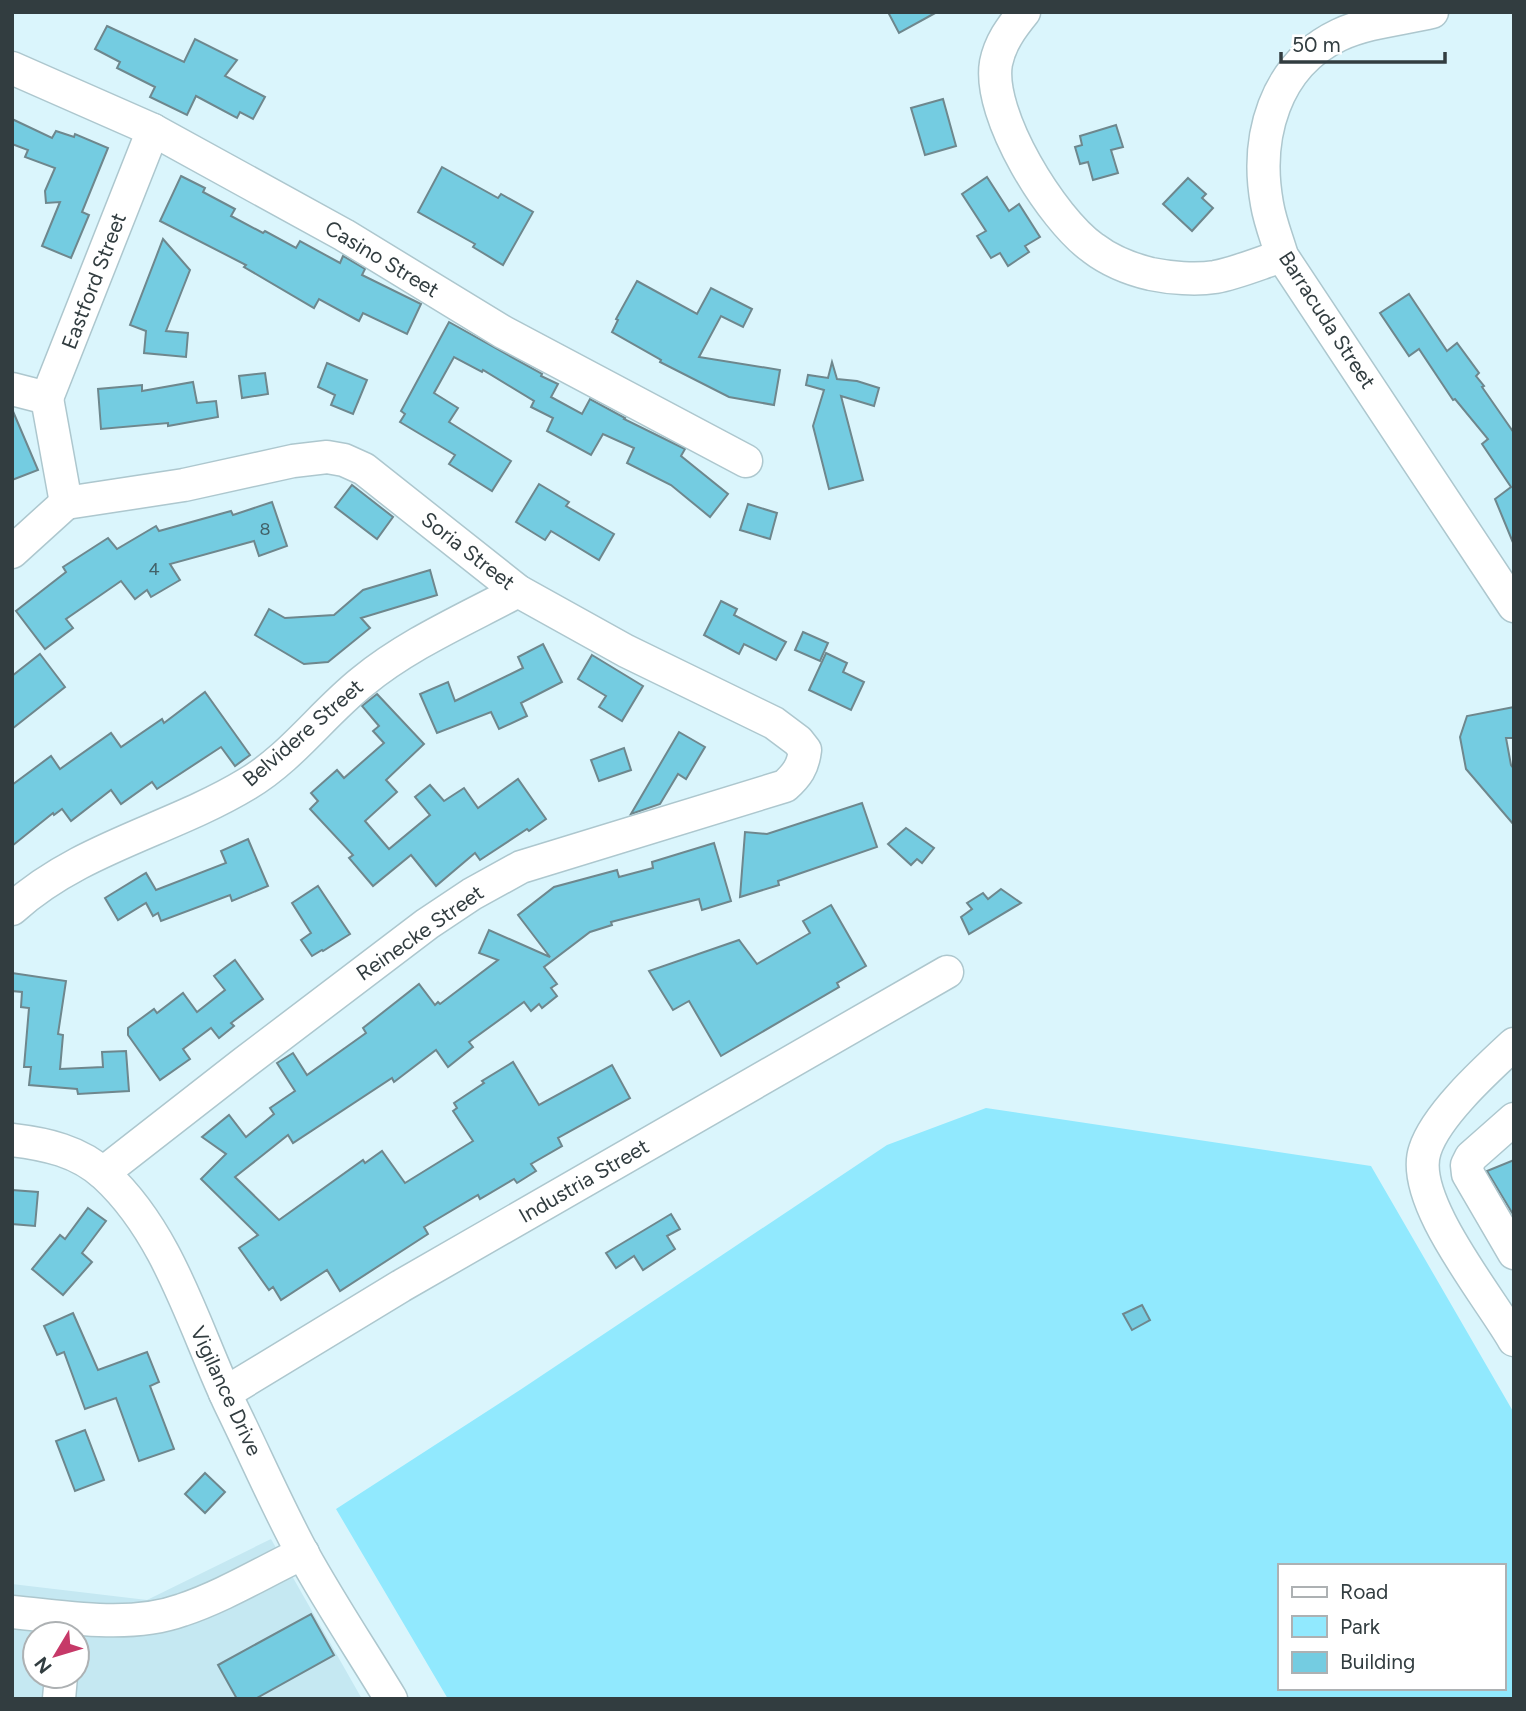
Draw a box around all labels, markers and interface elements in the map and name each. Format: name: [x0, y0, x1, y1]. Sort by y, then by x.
scale bar: [1281, 21, 1446, 65]
text: 50 m: [1292, 32, 1341, 57]
street label: Eastford Street: [56, 209, 131, 353]
street label: Casino Street: [321, 215, 444, 302]
street label: Barracuda Street: [1274, 246, 1381, 393]
street label: Soria Street: [417, 506, 520, 595]
house number: 8: [259, 518, 271, 540]
house number: 4: [148, 558, 160, 580]
street label: Belvidere Street: [237, 674, 368, 792]
street label: Reinecke Street: [351, 879, 488, 986]
street label: Industria Street: [514, 1133, 653, 1228]
street label: Vigilance Drive: [185, 1322, 267, 1460]
legend: [1278, 1564, 1505, 1690]
text: Road: [1340, 1579, 1388, 1604]
text: Park: [1340, 1614, 1381, 1639]
north arrow: [21, 1620, 91, 1690]
text: Building: [1340, 1649, 1415, 1674]
text: N: [29, 1652, 57, 1678]

